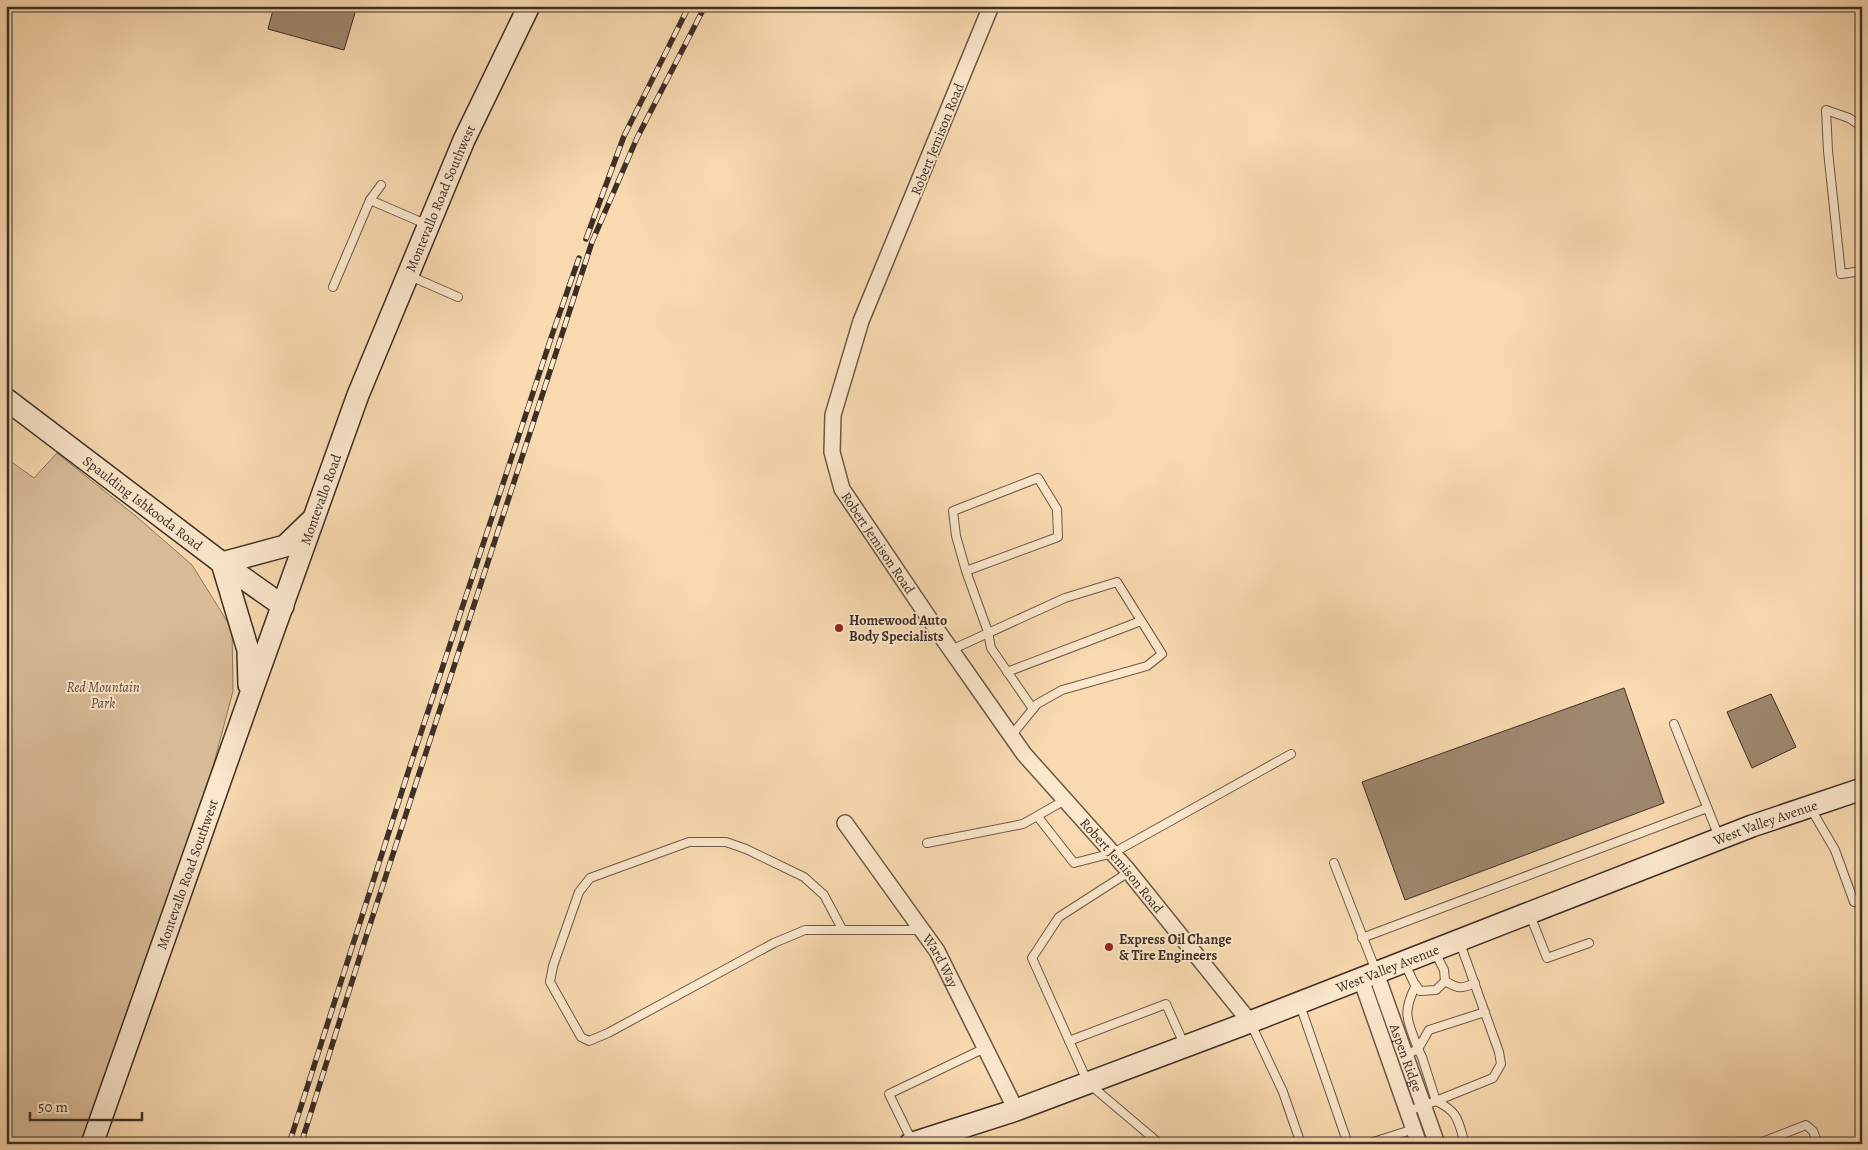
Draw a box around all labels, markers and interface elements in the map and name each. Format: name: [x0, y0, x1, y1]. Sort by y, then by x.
street label: Robert Jemison Road: [906, 80, 969, 198]
street label: Montevallo Road Southwest: [401, 121, 480, 275]
street label: Montevallo Road: [296, 451, 346, 548]
street label: Spaulding Ishkooda Road: [79, 452, 207, 555]
street label: Robert Jemison Road: [837, 488, 919, 598]
place label: Homewood Auto Body Specialists: [849, 611, 947, 646]
marker: Homewood Auto Body Specialists: [833, 622, 845, 634]
park label: Red Mountain Park: [66, 678, 140, 713]
street label: Montevallo Road Southwest: [152, 796, 223, 952]
street label: West Valley Avenue: [1710, 796, 1820, 851]
street label: Robert Jemison Road: [1076, 814, 1168, 918]
street label: Ward Way: [917, 930, 963, 992]
place label: Express Oil Change & Tire Engineers: [1119, 930, 1232, 965]
street label: West Valley Avenue: [1333, 940, 1442, 998]
marker: Express Oil Change & Tire Engineers: [1103, 941, 1115, 953]
street label: Aspen Ridge: [1385, 1020, 1427, 1095]
scale bar: [30, 1090, 142, 1122]
text: 50 m: [38, 1097, 68, 1117]

